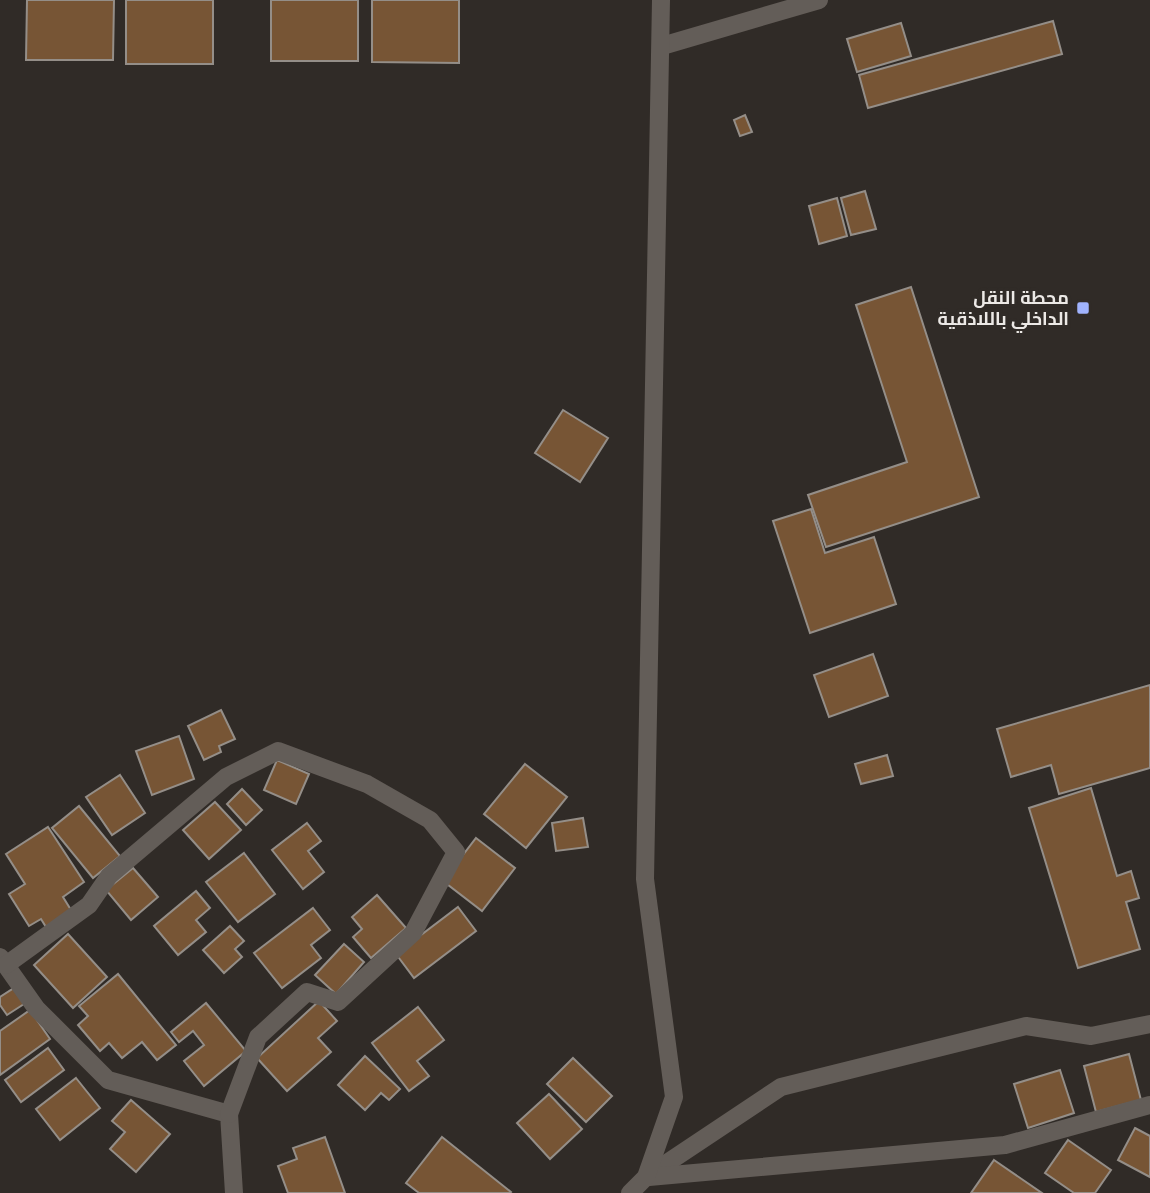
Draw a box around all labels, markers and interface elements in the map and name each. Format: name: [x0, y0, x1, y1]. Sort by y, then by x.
place label: محطة النقل الداخلي باللاذقية: [937, 286, 1069, 334]
marker: محطة النقل الداخلي باللاذقية: [1075, 300, 1091, 316]

